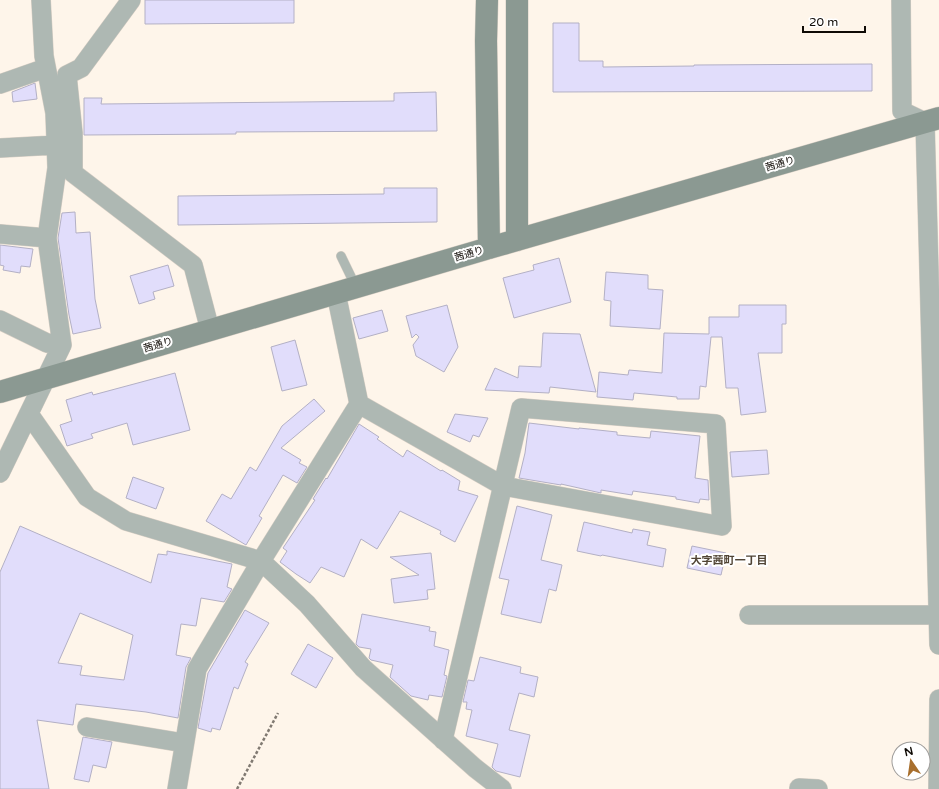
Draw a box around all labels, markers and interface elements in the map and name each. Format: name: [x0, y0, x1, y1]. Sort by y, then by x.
scale bar: [803, 8, 865, 34]
text: 20 m: [809, 15, 838, 29]
street label: 茜通り: [764, 154, 796, 174]
street label: 茜通り: [453, 244, 485, 264]
street label: 茜通り: [142, 335, 174, 355]
district label: 大字茜町一丁目: [691, 554, 768, 567]
north arrow: [891, 741, 931, 781]
text: N: [903, 744, 915, 759]

